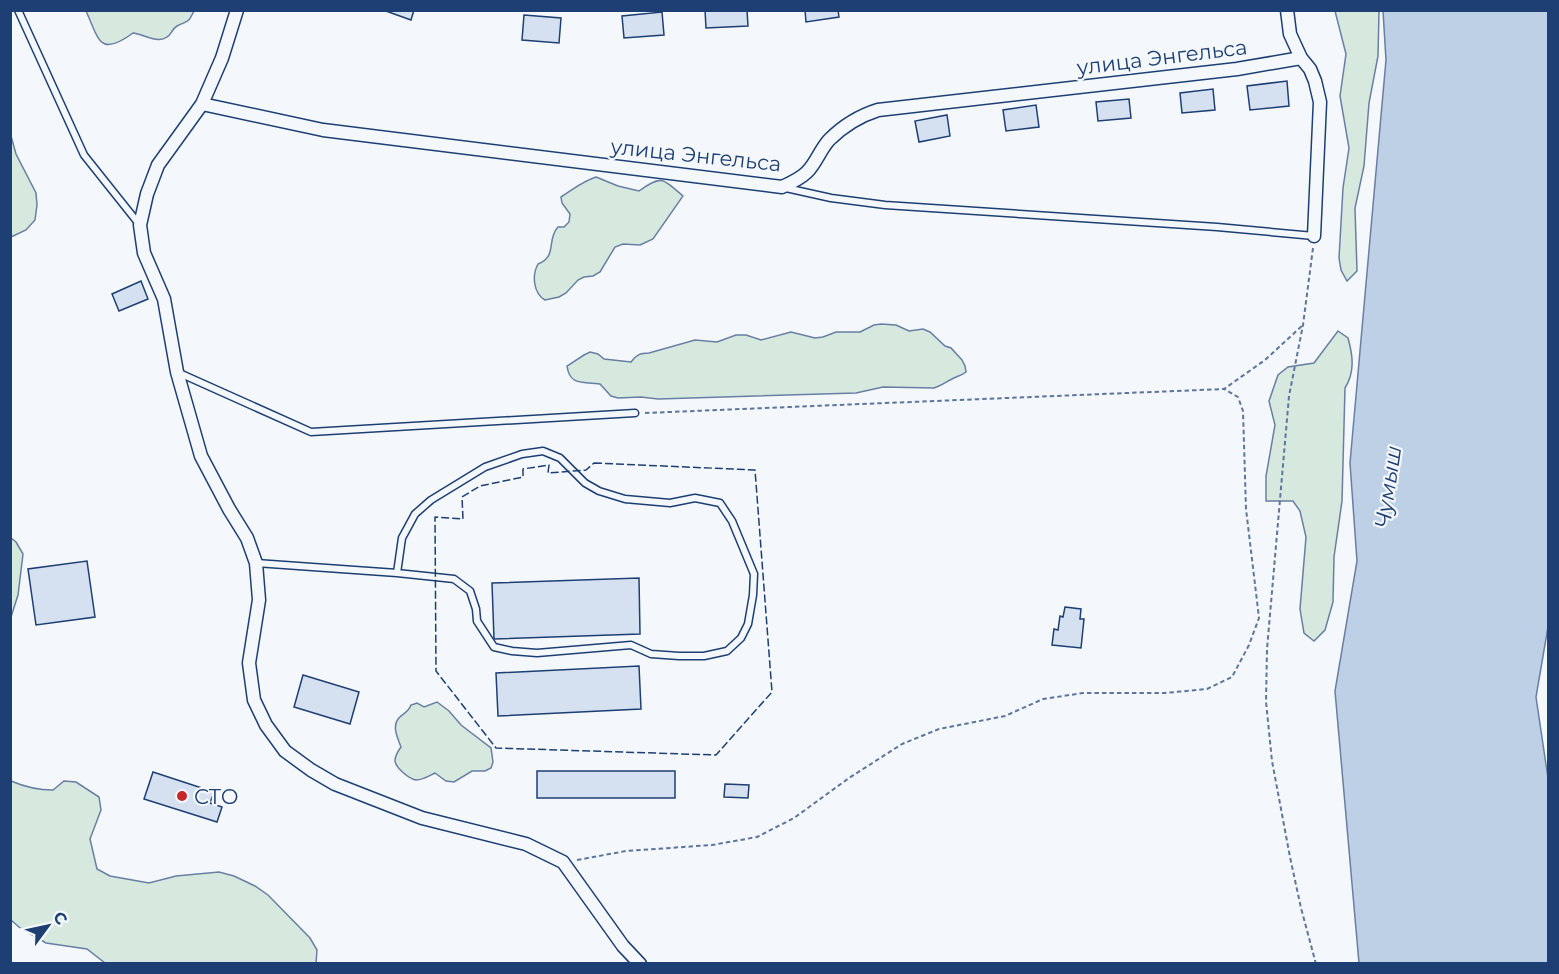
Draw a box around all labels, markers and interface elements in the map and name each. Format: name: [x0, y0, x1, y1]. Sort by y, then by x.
street label: улица Энгельса: [1074, 34, 1249, 80]
street label: улица Энгельса: [608, 134, 783, 176]
water label: Чумыш: [1369, 444, 1407, 530]
place label: СТО: [194, 784, 239, 809]
marker: СТО: [175, 789, 189, 803]
north arrow: [18, 896, 78, 956]
text: С: [49, 908, 71, 928]

